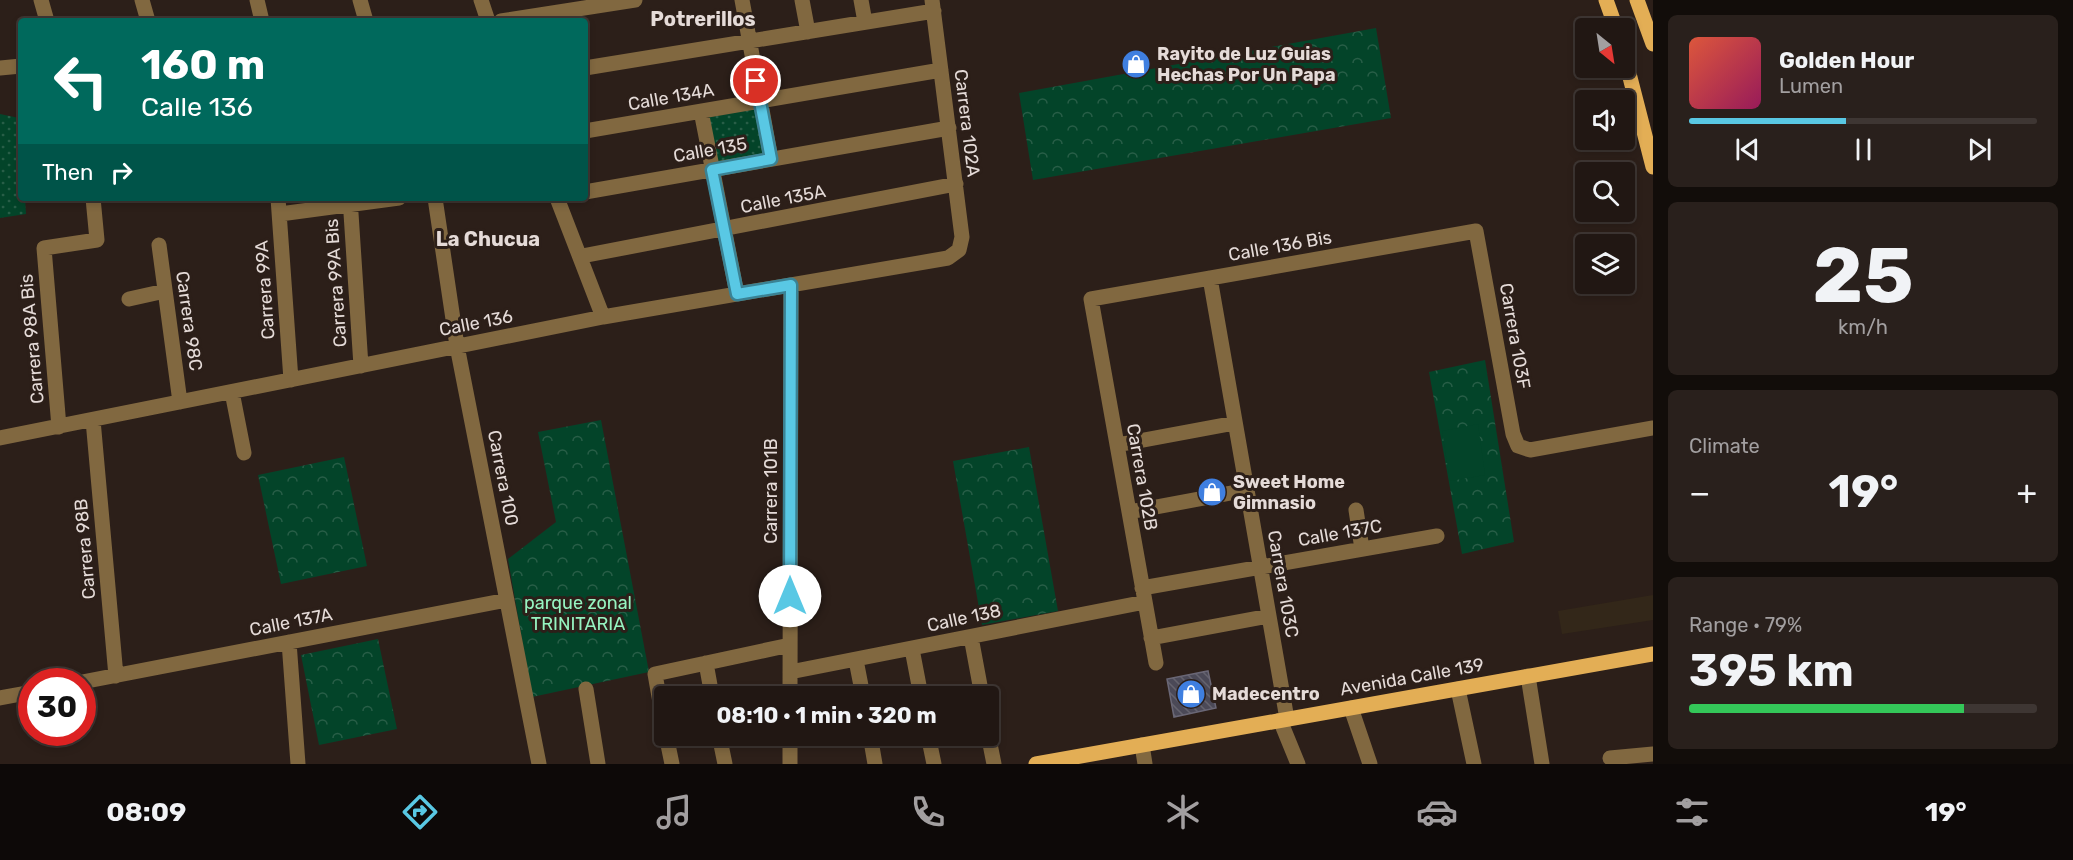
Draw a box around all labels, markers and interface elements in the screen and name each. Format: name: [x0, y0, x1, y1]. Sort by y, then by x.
district label: Potrerillos: [650, 7, 756, 31]
north arrow: [1575, 18, 1635, 78]
map controls: [1575, 18, 1635, 294]
text: 160 m: [141, 40, 265, 90]
icon: left: [42, 42, 120, 120]
place label: Rayito de Luz Guias Hechas Por Un Papa: [1157, 43, 1336, 86]
text: Golden Hour: [1779, 47, 1914, 74]
shop icon: Rayito de Luz Guias Hechas Por Un Papa: [1120, 48, 1152, 80]
pin: [730, 55, 781, 106]
icon: arrive: [739, 64, 772, 97]
street label: Carrera 102A: [949, 68, 985, 178]
text: Lumen: [1779, 74, 1843, 98]
street label: Calle 134A: [626, 79, 716, 115]
button: sound: [1575, 90, 1635, 150]
text: Calle 136: [141, 91, 253, 123]
street label: Calle 135: [671, 133, 749, 167]
icon: previous: [1731, 133, 1764, 166]
icon: pause: [1847, 133, 1880, 166]
icon: next: [1963, 133, 1996, 166]
icon: right: [105, 156, 138, 189]
text: Then: [42, 159, 93, 186]
button: search: [1575, 162, 1635, 222]
street label: Calle 135A: [738, 180, 828, 218]
street label: Carrera 99A Bis: [321, 218, 351, 348]
street label: Calle 136 Bis: [1227, 226, 1333, 266]
district label: La Chucua: [436, 227, 540, 251]
text: 25: [1812, 229, 1914, 322]
button: layers: [1575, 234, 1635, 294]
street label: Carrera 99A: [251, 240, 279, 340]
street label: Carrera 98C: [171, 270, 207, 372]
street label: Carrera 98A Bis: [15, 273, 49, 405]
street label: Carrera 103F: [1495, 281, 1535, 391]
street label: Calle 136: [437, 305, 515, 341]
text: km/h: [1838, 315, 1888, 339]
street label: Carrera 102B: [1122, 422, 1162, 532]
street label: Carrera 100: [483, 428, 523, 528]
text: Climate: [1689, 434, 1760, 458]
street label: Carrera 101B: [760, 438, 782, 544]
text: 19°: [1829, 465, 1898, 518]
place label: Sweet Home Gimnasio: [1233, 471, 1345, 514]
text: −: [1689, 473, 1710, 512]
text: +: [2016, 473, 2037, 512]
shop icon: Sweet Home Gimnasio: [1196, 476, 1228, 508]
street label: Carrera 98B: [70, 498, 100, 600]
street label: Calle 137C: [1296, 515, 1384, 551]
street label: Carrera 103C: [1263, 529, 1303, 639]
position arrow: [758, 564, 822, 628]
park label: parque zonal TRINITARIA: [524, 592, 632, 635]
street label: Calle 138: [925, 599, 1003, 637]
street label: Calle 137A: [248, 603, 334, 641]
text: Range · 79%: [1689, 613, 1802, 637]
text: 395 km: [1689, 644, 1854, 697]
street label: Avenida Calle 139: [1338, 653, 1486, 701]
speed limit sign: 30: [18, 668, 96, 746]
shop icon: Madecentro: [1175, 678, 1207, 710]
place label: Madecentro: [1212, 683, 1320, 705]
text: 08:10 · 1 min · 320 m: [716, 702, 937, 729]
icon: directions: [399, 791, 441, 833]
icon: music: [653, 791, 695, 833]
icon: phone: [907, 791, 949, 833]
icon: climate: [1162, 791, 1204, 833]
icon: car: [1416, 791, 1458, 833]
icon: filters: [1671, 791, 1713, 833]
text: 08:09: [106, 796, 186, 828]
text: 19°: [1925, 796, 1967, 828]

